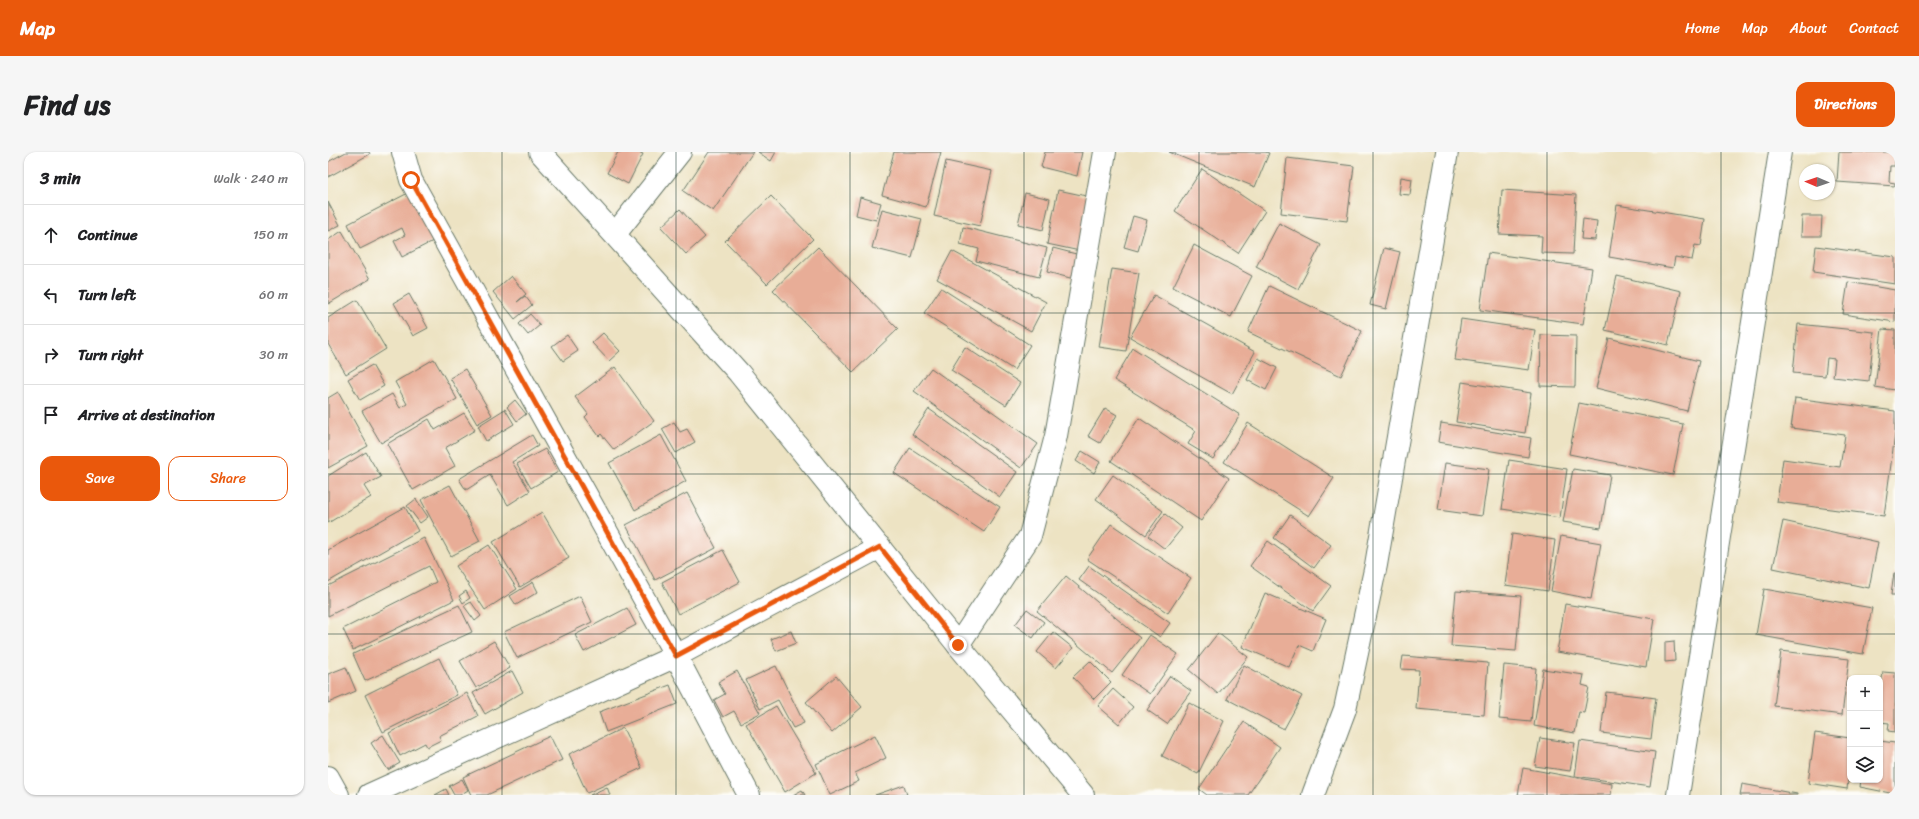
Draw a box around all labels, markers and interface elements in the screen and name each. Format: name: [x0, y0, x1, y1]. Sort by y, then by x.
text: Map: [20, 12, 55, 45]
text: Home: [1685, 16, 1720, 41]
text: Map: [1742, 16, 1768, 41]
text: About: [1790, 16, 1827, 41]
text: Contact: [1849, 16, 1899, 41]
text: Find us: [24, 80, 111, 129]
button: Directions: [1796, 82, 1895, 127]
text: 3 min: [40, 163, 81, 193]
north arrow: [1799, 164, 1835, 200]
text: Walk · 240 m: [213, 167, 288, 190]
route start: [402, 171, 420, 189]
text: Continue: [78, 222, 138, 248]
text: 150 m: [253, 223, 288, 246]
icon: ahead: [40, 224, 62, 246]
text: Turn left: [78, 282, 136, 308]
text: 60 m: [259, 283, 288, 306]
icon: left: [40, 284, 62, 306]
text: Turn right: [78, 342, 143, 368]
text: 30 m: [259, 343, 288, 366]
icon: right: [40, 344, 62, 366]
text: Arrive at destination: [78, 402, 215, 428]
icon: arrive: [40, 404, 62, 426]
button: Save: [40, 456, 160, 501]
button: Share: [168, 456, 288, 501]
route end: [949, 636, 967, 654]
map controls: [1847, 675, 1883, 783]
button: +: [1847, 675, 1883, 711]
button: −: [1847, 711, 1883, 747]
button: layers: [1847, 747, 1883, 783]

